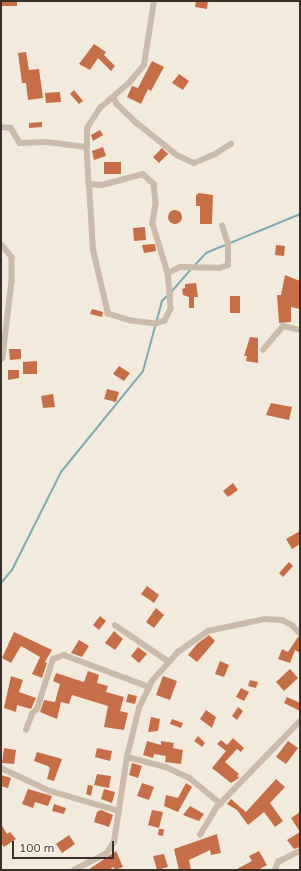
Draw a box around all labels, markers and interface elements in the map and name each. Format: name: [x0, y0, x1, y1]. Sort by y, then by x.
scale bar: [14, 833, 116, 859]
text: 100 m: [19, 840, 54, 855]

